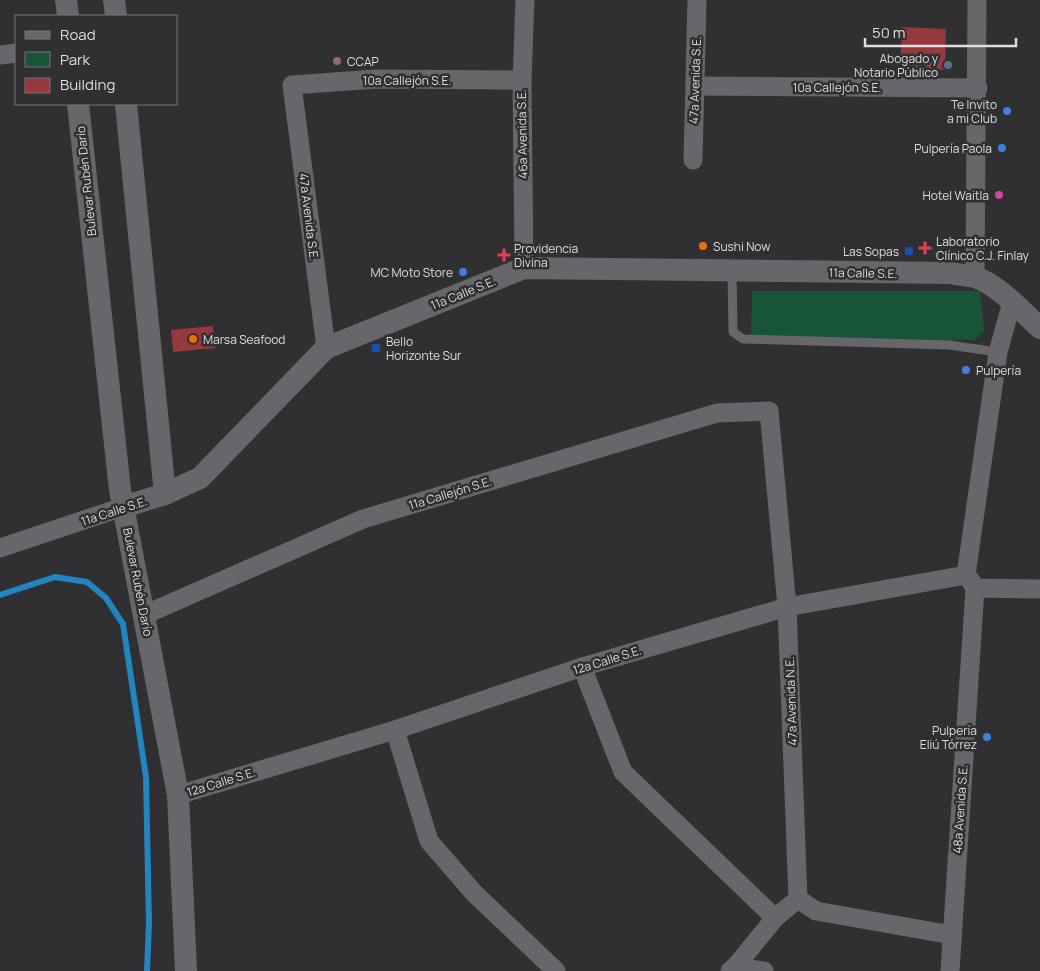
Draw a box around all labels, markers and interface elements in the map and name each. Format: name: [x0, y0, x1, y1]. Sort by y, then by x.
legend: [15, 15, 178, 105]
scale bar: [865, 15, 1016, 47]
text: 50 m: [872, 22, 906, 43]
text: Road: [60, 24, 96, 45]
street label: 47a Avenida S.E.: [685, 36, 705, 124]
text: Park: [60, 49, 90, 70]
place label: Abogado y Notario Público: [854, 50, 939, 81]
place label: CCAP: [347, 53, 379, 70]
marker: CCAP: [331, 55, 343, 67]
marker: Abogado y Notario Público: [942, 59, 954, 71]
street label: 10a Callejón S.E.: [363, 72, 451, 89]
text: Building: [60, 74, 115, 95]
street label: 10a Callejón S.E.: [793, 79, 881, 96]
street label: 46a Avenida S.E.: [513, 89, 531, 179]
place label: Te Invito a mi Club: [947, 96, 997, 127]
marker: Te Invito a mi Club: [1001, 105, 1013, 117]
street label: Bulevar Rubén Darío: [72, 125, 100, 237]
place label: Pulpería Paola: [914, 140, 992, 157]
marker: Pulpería Paola: [996, 142, 1008, 154]
street label: 47a Avenida S.E.: [295, 172, 323, 262]
place label: Hotel Waitla: [922, 187, 989, 204]
marker: Hotel Waitla: [993, 189, 1005, 201]
place label: Laboratorio Clínico C.J. Finlay: [936, 233, 1030, 264]
place label: Sushi Now: [713, 238, 770, 255]
place label: Providencia Divina: [514, 240, 578, 271]
marker: Sushi Now: [697, 240, 709, 252]
marker: Laboratorio Clínico C.J. Finlay: [918, 241, 932, 255]
place label: Las Sopas: [843, 243, 899, 260]
marker: Las Sopas: [903, 245, 915, 257]
marker: Providencia Divina: [498, 249, 510, 261]
place label: MC Moto Store: [370, 264, 453, 281]
street label: 11a Calle S.E.: [828, 264, 898, 282]
marker: MC Moto Store: [457, 266, 469, 278]
street label: 11a Calle S.E.: [428, 272, 498, 314]
place label: Marsa Seafood: [203, 331, 285, 348]
marker: Marsa Seafood: [187, 333, 199, 345]
place label: Bello Horizonte Sur: [386, 333, 462, 364]
marker: Bello Horizonte Sur: [370, 342, 382, 354]
place label: Pulpería: [976, 362, 1021, 379]
marker: Pulpería: [960, 364, 972, 376]
street label: 11a Callejón S.E.: [406, 472, 494, 514]
street label: 11a Calle S.E.: [79, 492, 149, 530]
street label: Bulevar Rubén Darío: [119, 526, 157, 638]
street label: 12a Calle S.E.: [571, 642, 643, 678]
street label: 47a Avenida N.E.: [781, 656, 801, 746]
place label: Pulpería Eliú Tórrez: [920, 722, 977, 753]
marker: Pulpería Eliú Tórrez: [981, 731, 993, 743]
street label: 12a Calle S.E.: [185, 764, 257, 800]
street label: 48a Avenida S.E.: [948, 764, 972, 854]

